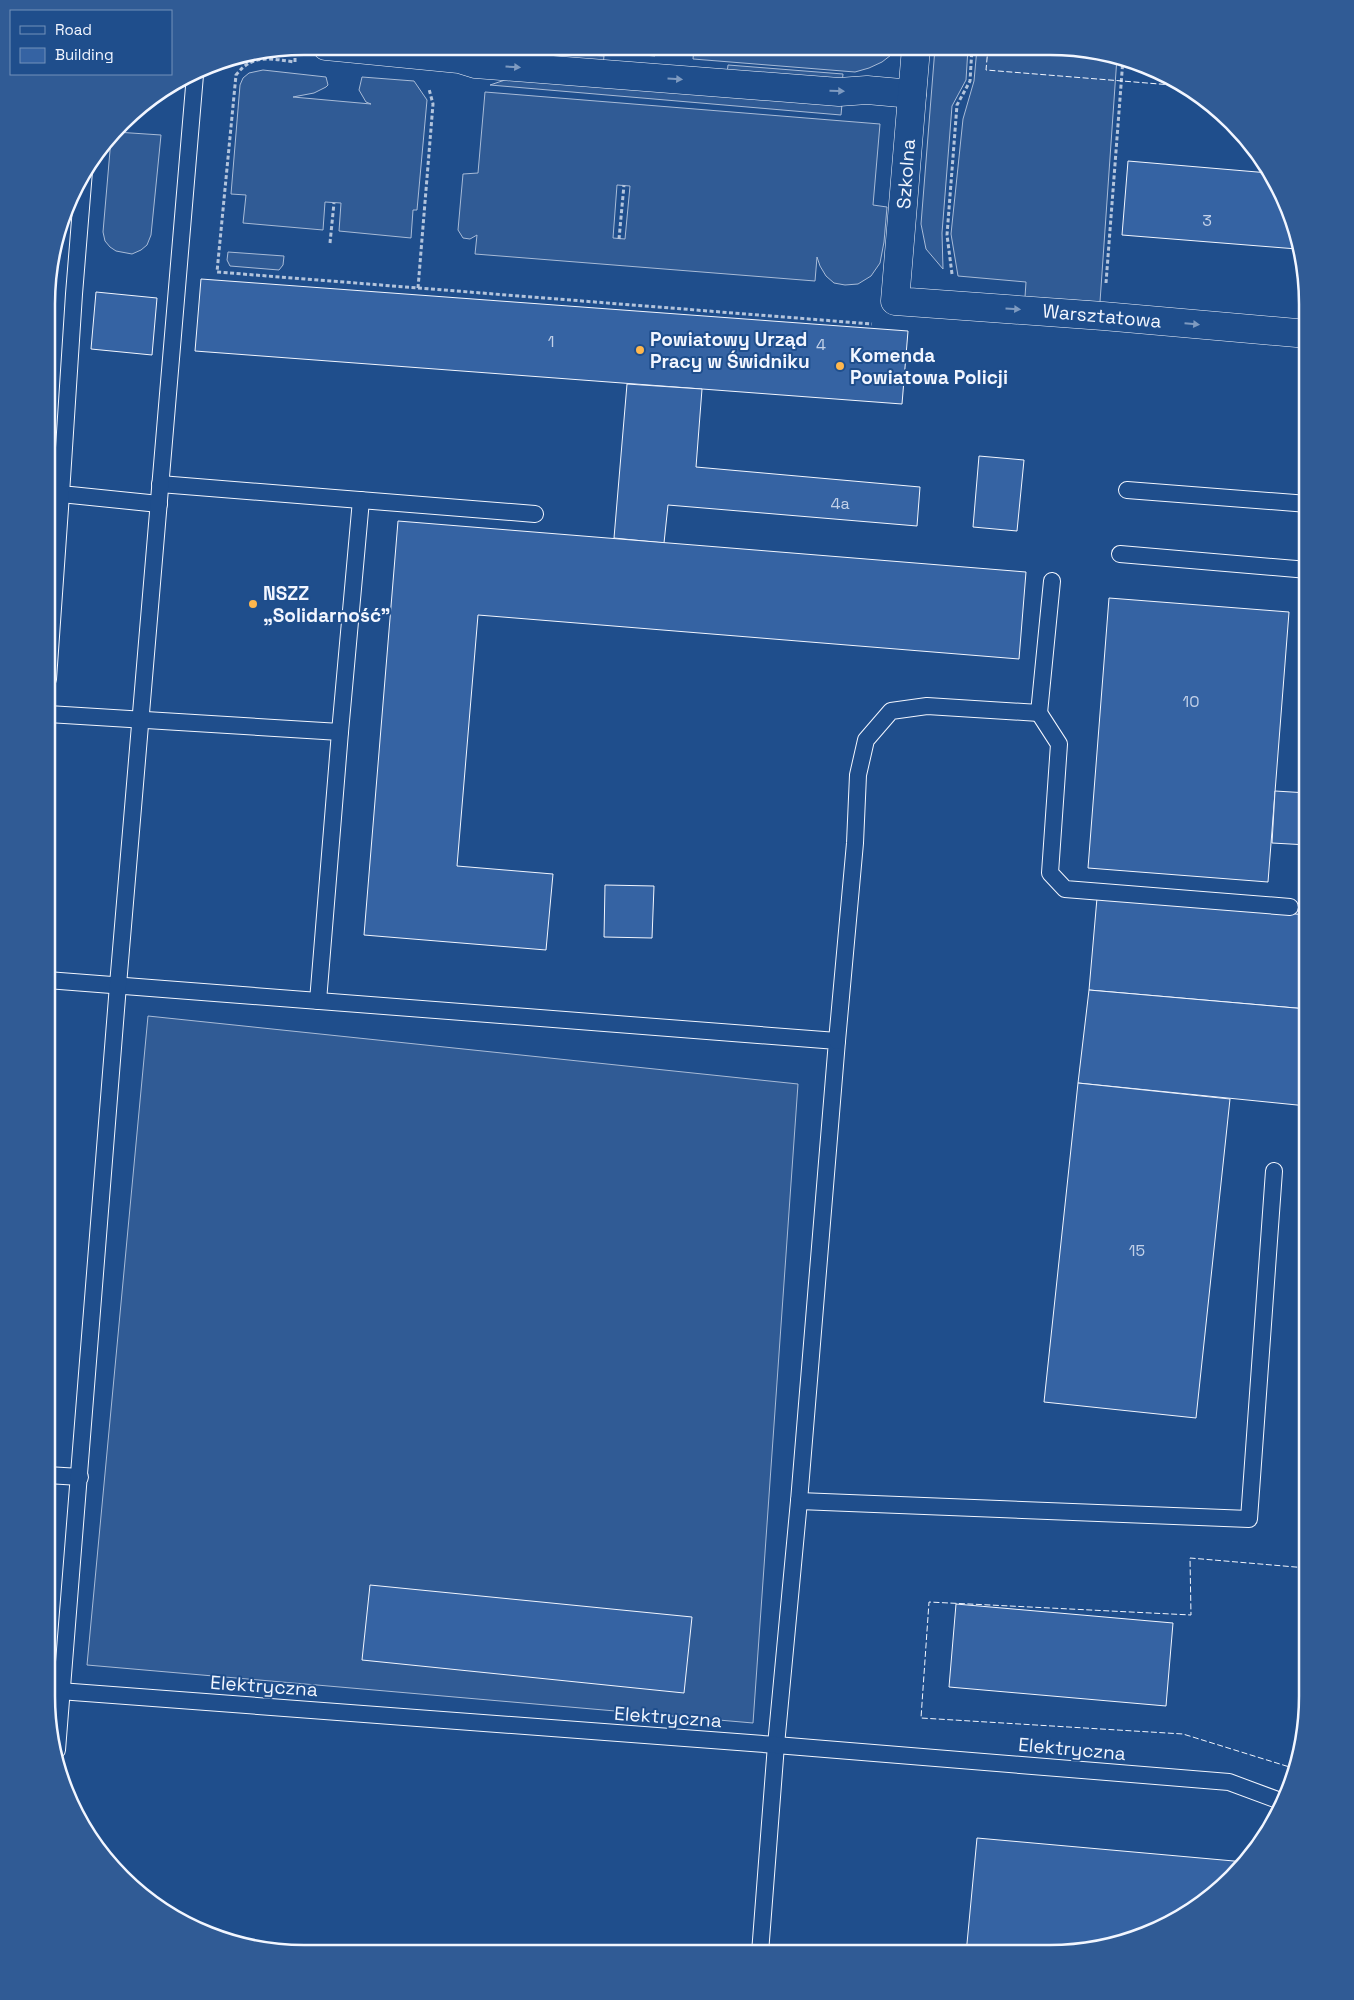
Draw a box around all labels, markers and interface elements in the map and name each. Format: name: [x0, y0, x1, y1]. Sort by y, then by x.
legend: [10, 10, 172, 75]
text: Road: [55, 20, 92, 39]
text: Building: [55, 45, 114, 64]
one-way arrow: [505, 63, 521, 71]
one-way arrow: [667, 75, 683, 83]
one-way arrow: [829, 88, 845, 96]
street label: Szkolna: [891, 138, 921, 210]
house number: 3: [1202, 210, 1212, 231]
street label: Warsztatowa: [1042, 298, 1163, 334]
one-way arrow: [1005, 306, 1021, 314]
one-way arrow: [1184, 320, 1200, 328]
place label: Powiatowy Urząd Pracy w Świdniku: [650, 327, 810, 374]
house number: 1: [548, 331, 554, 352]
house number: 4: [816, 334, 826, 355]
place label: Komenda Powiatowa Policji: [850, 343, 1008, 390]
marker: Powiatowy Urząd Pracy w Świdniku: [634, 344, 646, 356]
marker: Komenda Powiatowa Policji: [834, 360, 846, 372]
house number: 4a: [830, 493, 850, 514]
place label: NSZZ „Solidarność”: [263, 581, 390, 628]
marker: NSZZ „Solidarność”: [247, 598, 259, 610]
house number: 10: [1183, 691, 1199, 712]
house number: 15: [1129, 1240, 1145, 1261]
street label: Elektryczna: [209, 1670, 319, 1702]
street label: Elektryczna: [613, 1701, 723, 1733]
street label: Elektryczna: [1017, 1732, 1127, 1766]

